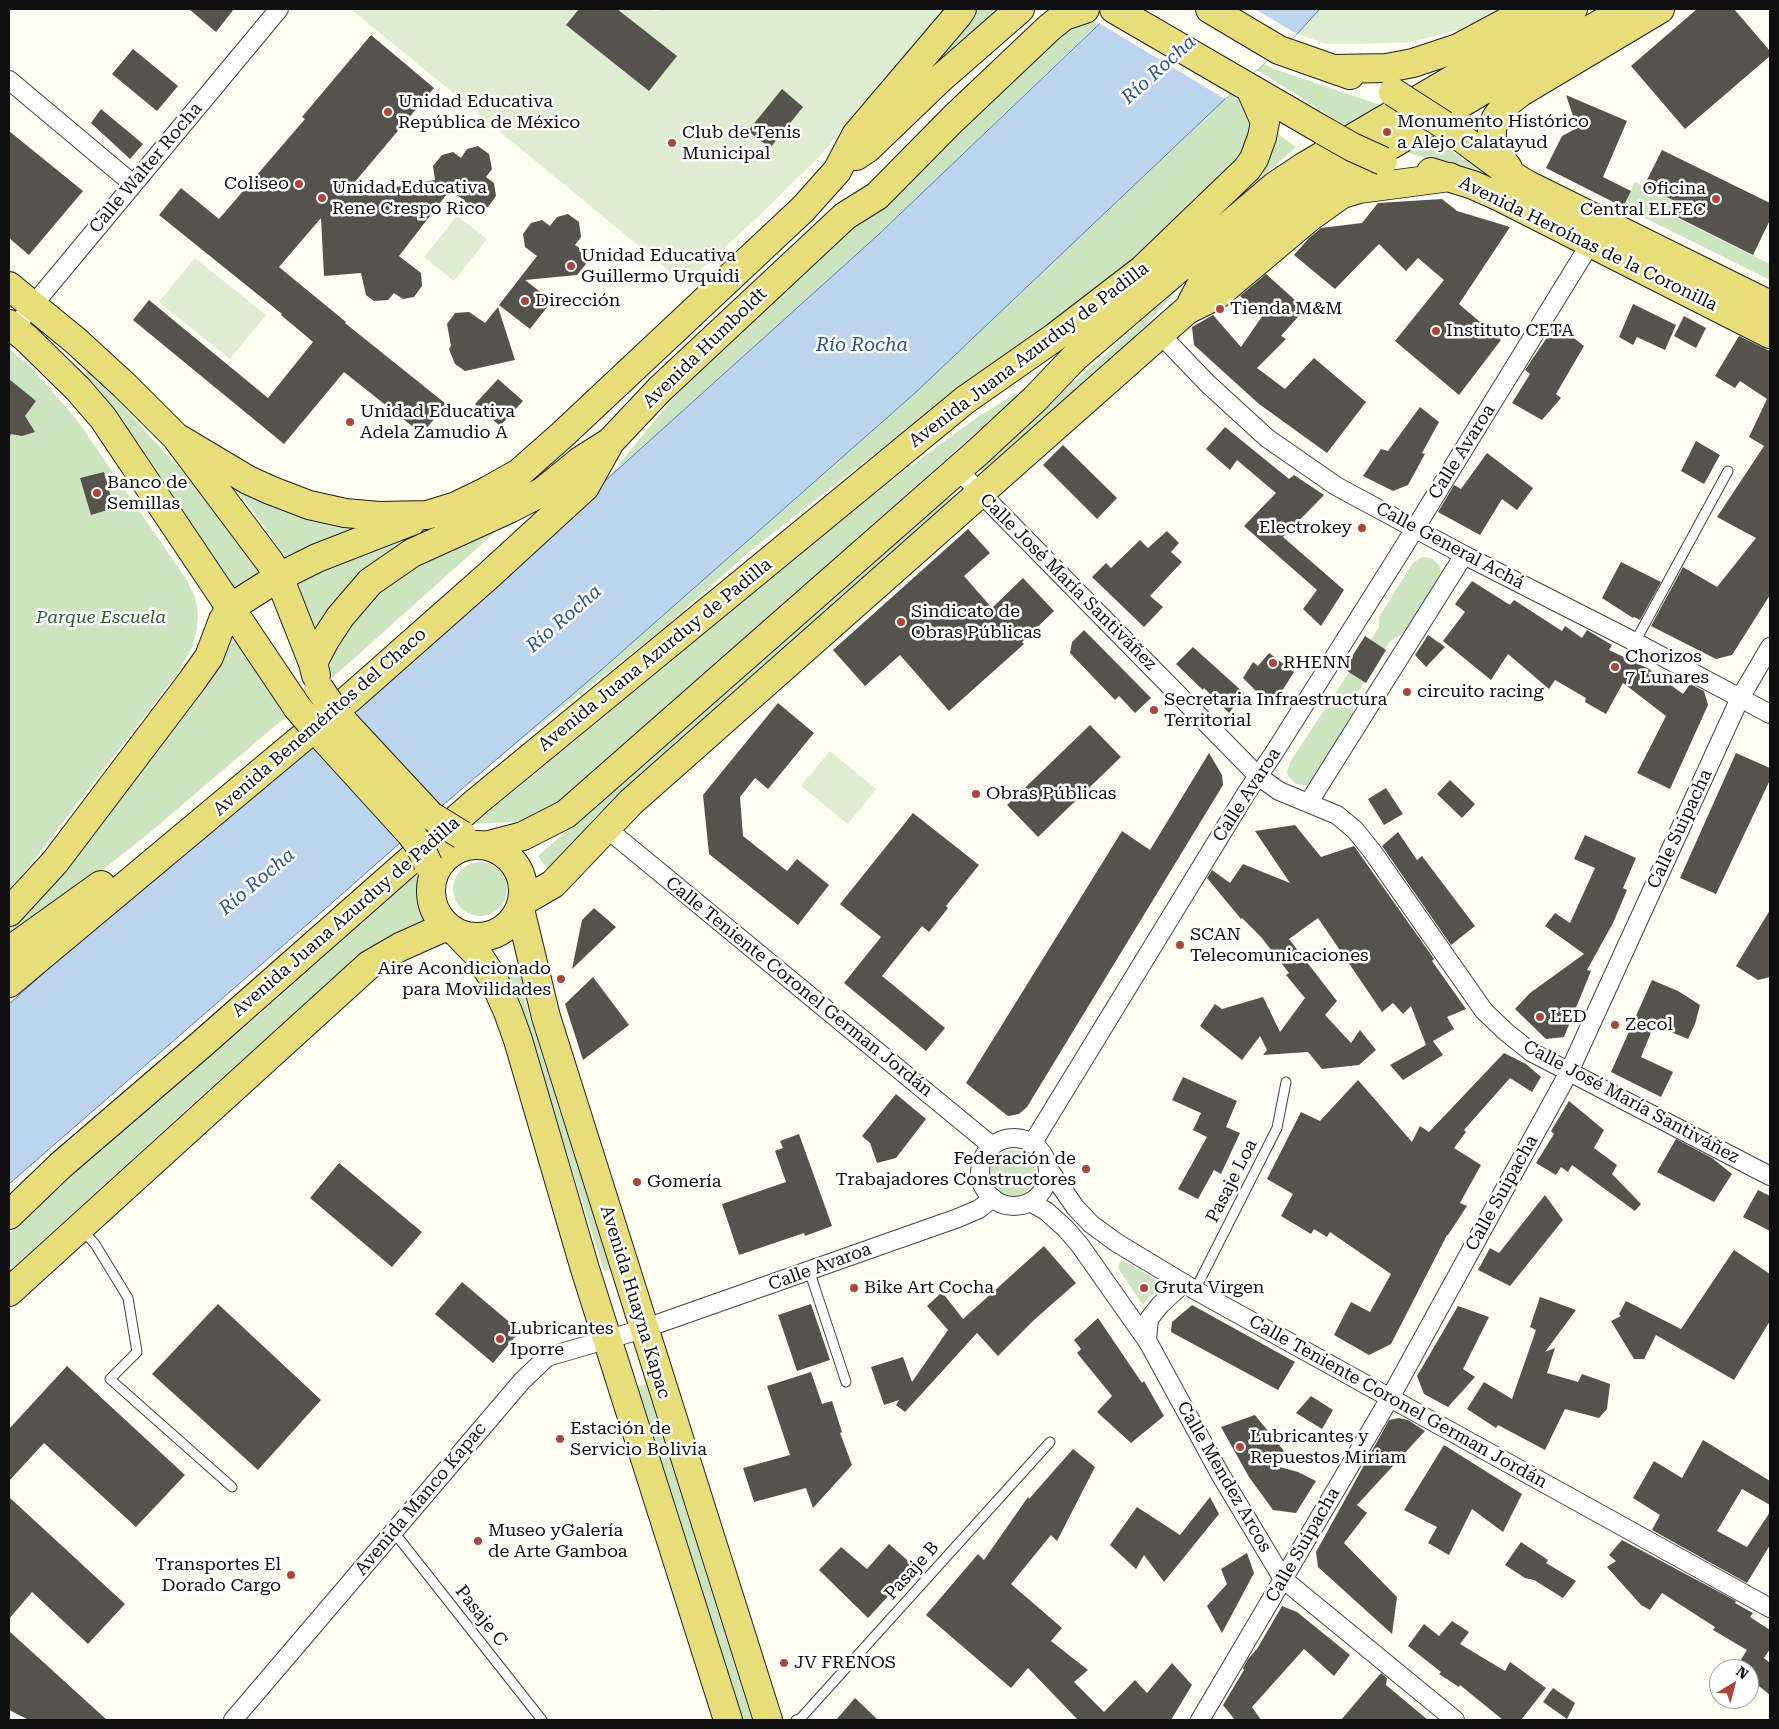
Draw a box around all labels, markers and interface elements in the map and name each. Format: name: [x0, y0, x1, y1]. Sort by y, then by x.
water label: Río Rocha: [1117, 31, 1201, 109]
place label: Unidad Educativa República de México: [398, 91, 580, 134]
street label: Calle Walter Rocha: [85, 98, 207, 238]
marker: Unidad Educativa República de México: [382, 106, 394, 118]
place label: Monumento Histórico a Alejo Calatayud: [1397, 111, 1589, 154]
place label: Club de Tenis Municipal: [682, 122, 801, 164]
marker: Monumento Histórico a Alejo Calatayud: [1381, 126, 1393, 138]
marker: Club de Tenis Municipal: [666, 137, 678, 149]
street label: Avenida Heroínas de la Coronilla: [1455, 172, 1721, 316]
place label: Coliseo: [224, 173, 289, 195]
place label: Unidad Educativa Rene Crespo Rico: [332, 177, 487, 220]
marker: Coliseo: [293, 178, 305, 190]
place label: Oficina Central ELFEC: [1580, 178, 1706, 220]
marker: Unidad Educativa Rene Crespo Rico: [316, 192, 328, 204]
marker: Oficina Central ELFEC: [1710, 193, 1722, 205]
place label: Unidad Educativa Guillermo Urquidi: [581, 245, 740, 288]
street label: Avenida Juana Azurduy de Padilla: [905, 258, 1153, 452]
marker: Unidad Educativa Guillermo Urquidi: [565, 260, 577, 272]
street label: Avenida Humboldt: [639, 283, 771, 413]
place label: Dirección: [535, 290, 620, 312]
marker: Dirección: [519, 295, 531, 307]
place label: Tienda M&M: [1230, 298, 1342, 320]
marker: Tienda M&M: [1214, 303, 1226, 315]
place label: Instituto CETA: [1446, 320, 1574, 342]
marker: Instituto CETA: [1430, 325, 1442, 337]
water label: Río Rocha: [816, 334, 908, 356]
place label: Unidad Educativa Adela Zamudio A: [360, 401, 515, 444]
street label: Calle Avaroa: [1424, 401, 1500, 503]
marker: Unidad Educativa Adela Zamudio A: [344, 416, 356, 428]
place label: Banco de Semillas: [107, 472, 187, 514]
marker: Banco de Semillas: [91, 487, 103, 499]
street label: Calle José María Santiváñez: [975, 489, 1161, 675]
street label: Calle General Achá: [1372, 498, 1528, 594]
place label: Electrokey: [1259, 517, 1352, 539]
marker: Electrokey: [1356, 522, 1368, 534]
street label: Avenida Juana Azurduy de Padilla: [534, 554, 776, 756]
water label: Río Rocha: [522, 580, 606, 658]
place label: Sindicato de Obras Públicas: [911, 601, 1041, 644]
park label: Parque Escuela: [36, 607, 166, 629]
marker: Sindicato de Obras Públicas: [895, 616, 907, 628]
street label: Avenida Beneméritos del Chaco: [209, 624, 431, 820]
place label: Chorizos 7 Lunares: [1625, 646, 1709, 689]
place label: RHENN: [1283, 652, 1351, 674]
marker: RHENN: [1267, 657, 1279, 669]
marker: Chorizos 7 Lunares: [1609, 661, 1621, 673]
place label: circuito racing: [1417, 681, 1544, 703]
marker: circuito racing: [1401, 686, 1413, 698]
place label: Secretaria Infraestructura Territorial: [1164, 689, 1387, 732]
marker: Secretaria Infraestructura Territorial: [1148, 704, 1160, 716]
street label: Calle Avaroa: [1209, 744, 1285, 846]
street label: Calle Suipacha: [1643, 766, 1717, 892]
place label: Obras Públicas: [986, 783, 1116, 805]
marker: Obras Públicas: [970, 788, 982, 800]
street label: Avenida Juana Azurduy de Padilla: [228, 812, 464, 1022]
water label: Río Rocha: [215, 844, 299, 920]
street label: Calle Teniente Coronel German Jordán: [661, 872, 937, 1102]
place label: SCAN Telecomunicaciones: [1190, 924, 1369, 966]
marker: SCAN Telecomunicaciones: [1174, 939, 1186, 951]
place label: Aire Acondicionado para Movilidades: [378, 958, 551, 1001]
marker: Aire Acondicionado para Movilidades: [555, 973, 567, 985]
place label: LED: [1550, 1006, 1587, 1028]
marker: LED: [1534, 1011, 1546, 1023]
place label: Zecol: [1625, 1014, 1673, 1036]
marker: Zecol: [1609, 1019, 1621, 1031]
street label: Calle José María Santiváñez: [1520, 1036, 1742, 1168]
street label: Calle Suipacha: [1461, 1131, 1543, 1255]
street label: Pasaje Loa: [1202, 1136, 1262, 1226]
place label: Federación de Trabajadores Constructores: [835, 1148, 1076, 1190]
marker: Federación de Trabajadores Constructores: [1080, 1163, 1092, 1175]
place label: Gomería: [647, 1171, 722, 1193]
marker: Gomería: [631, 1176, 643, 1188]
street label: Avenida Huayna Kapac: [595, 1203, 675, 1401]
street label: Calle Avaroa: [766, 1238, 874, 1296]
place label: Bike Art Cocha: [864, 1277, 994, 1299]
place label: Gruta Virgen: [1154, 1277, 1264, 1299]
marker: Bike Art Cocha: [848, 1282, 860, 1294]
marker: Gruta Virgen: [1138, 1282, 1150, 1294]
street label: Calle Teniente Coronel German Jordán: [1245, 1311, 1551, 1493]
place label: Lubricantes Iporre: [510, 1318, 614, 1360]
marker: Lubricantes Iporre: [494, 1333, 506, 1345]
street label: Calle Mendez Arcos: [1172, 1398, 1276, 1556]
street label: Avenida Manco Kapac: [351, 1418, 491, 1580]
place label: Estación de Servicio Bolivia: [570, 1418, 707, 1460]
place label: Lubricantes y Repuestos Miriam: [1250, 1426, 1406, 1468]
marker: Estación de Servicio Bolivia: [554, 1433, 566, 1445]
marker: Lubricantes y Repuestos Miriam: [1234, 1441, 1246, 1453]
street label: Calle Suipacha: [1261, 1484, 1345, 1606]
place label: Museo yGalería de Arte Gamboa: [488, 1520, 628, 1562]
marker: Museo yGalería de Arte Gamboa: [472, 1535, 484, 1547]
street label: Pasaje B: [880, 1537, 944, 1605]
place label: Transportes El Dorado Cargo: [155, 1554, 281, 1596]
marker: Transportes El Dorado Cargo: [285, 1569, 297, 1581]
street label: Pasaje C: [450, 1581, 512, 1651]
place label: JV FRENOS: [794, 1652, 896, 1674]
marker: JV FRENOS: [778, 1657, 790, 1669]
north arrow: [1709, 1659, 1759, 1709]
text: N: [1733, 1663, 1752, 1682]

